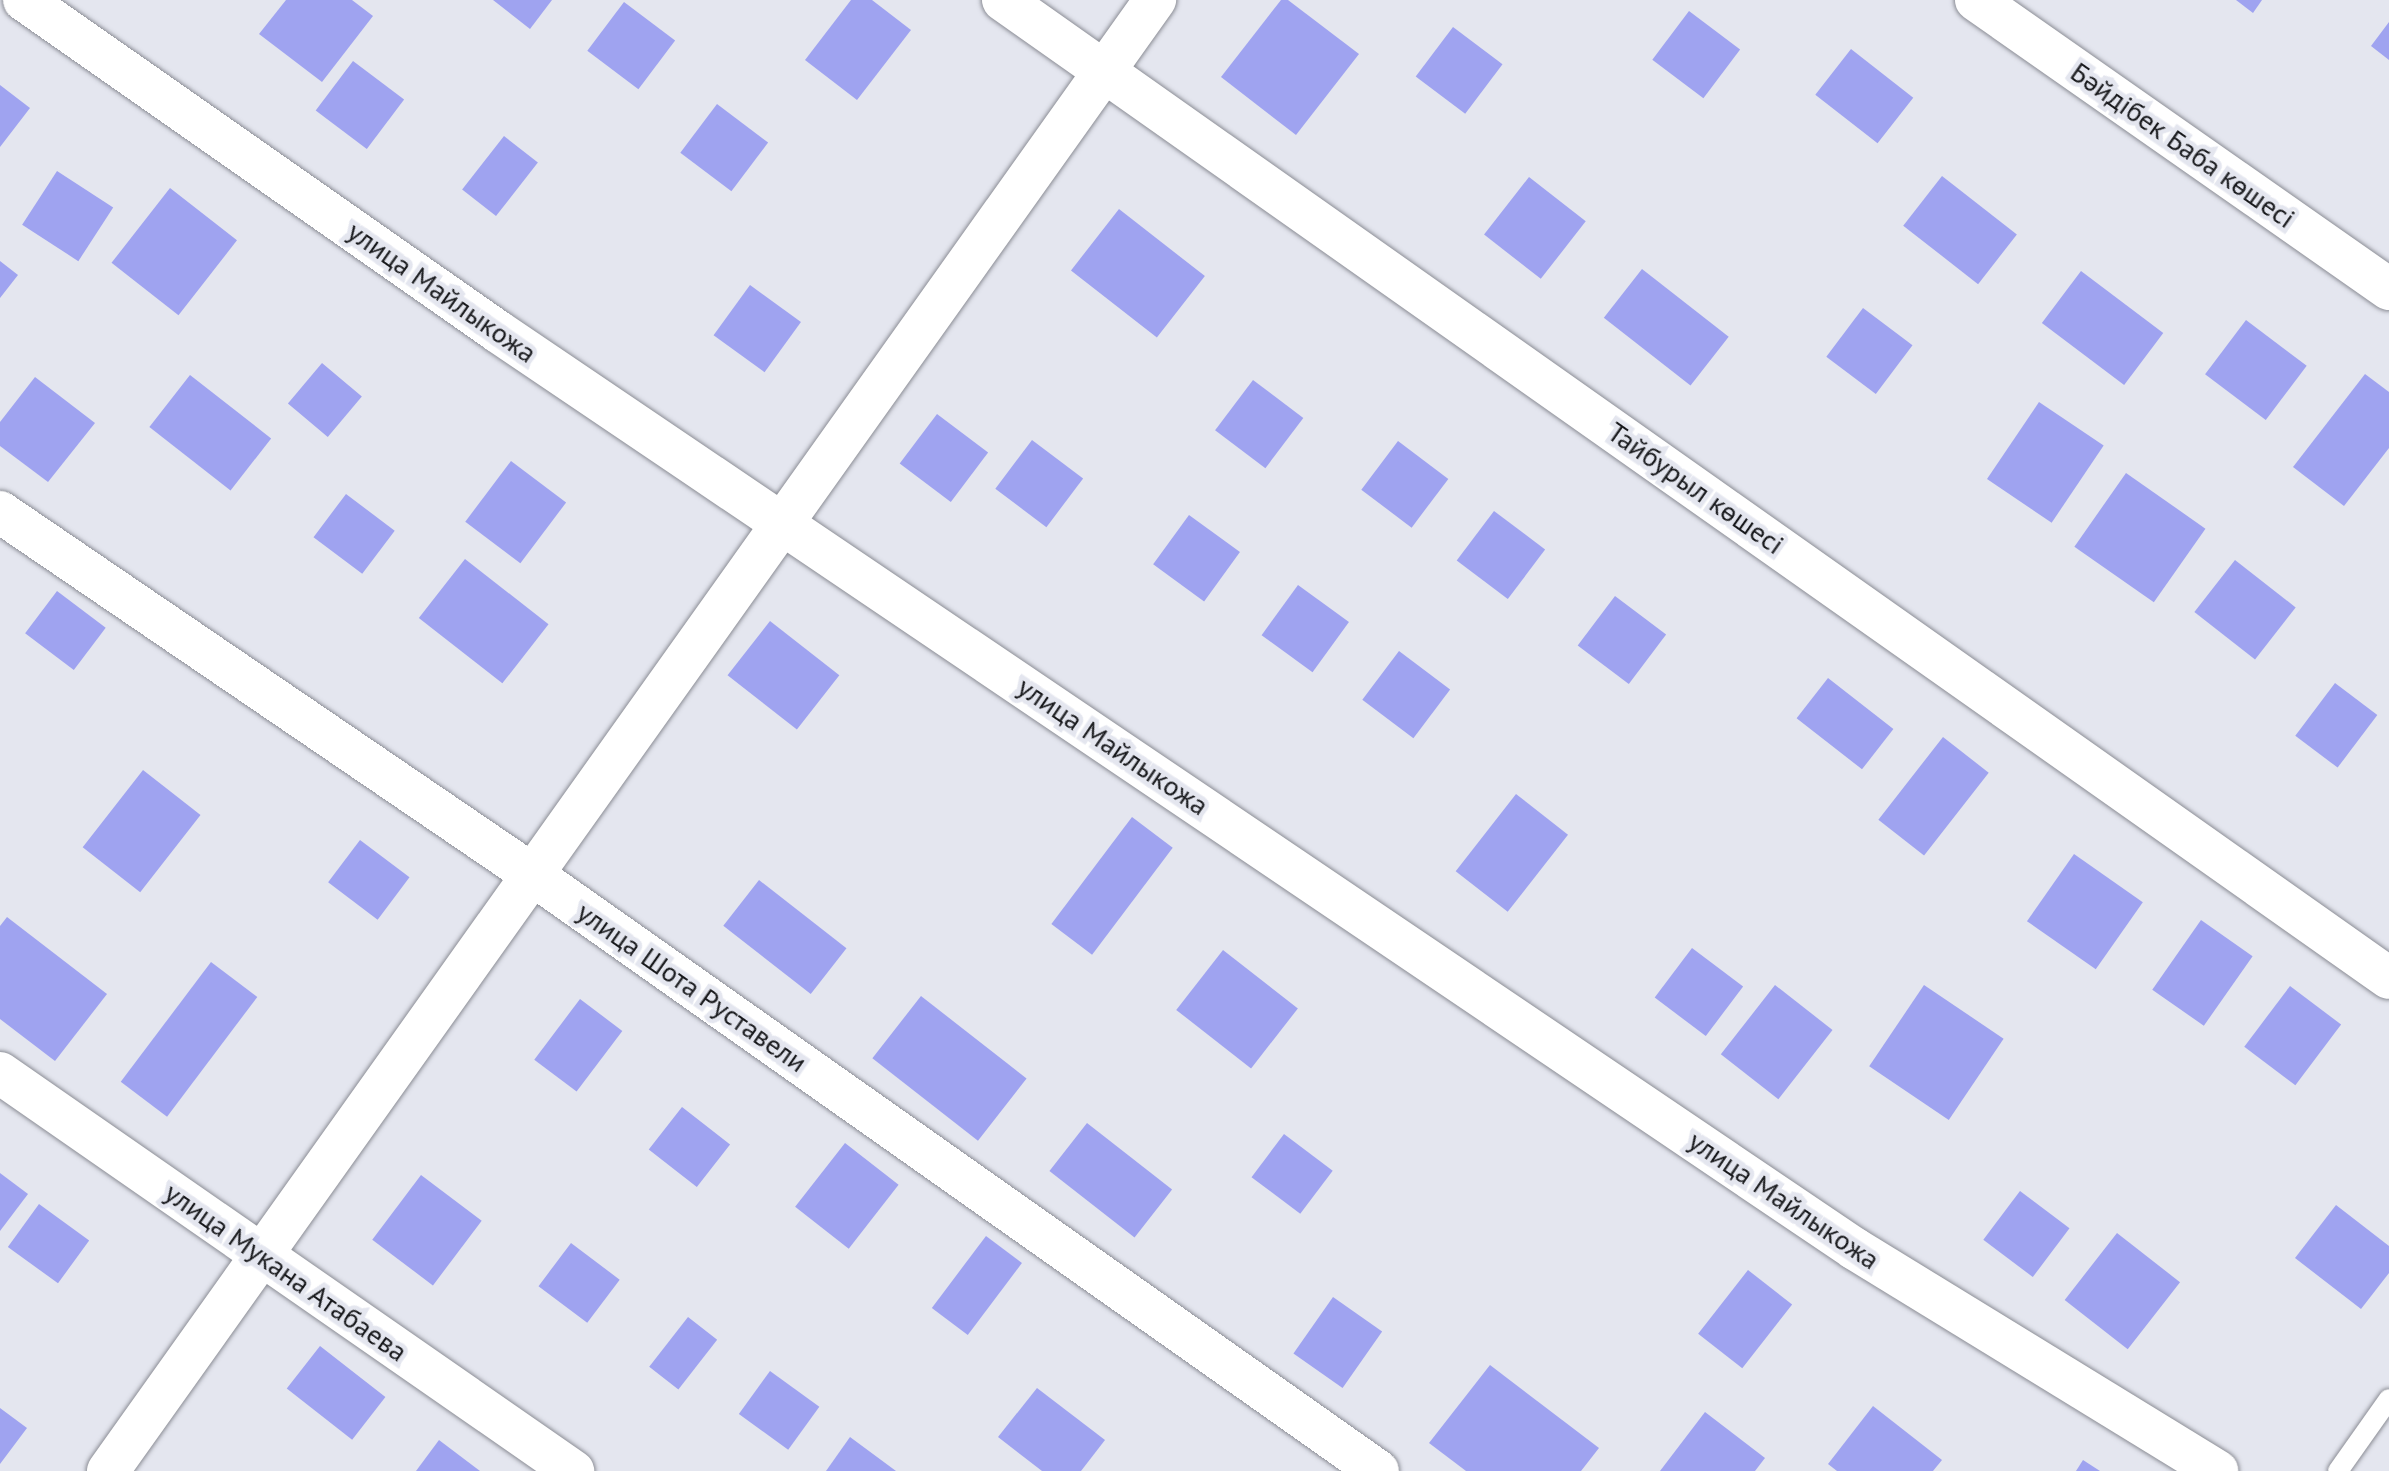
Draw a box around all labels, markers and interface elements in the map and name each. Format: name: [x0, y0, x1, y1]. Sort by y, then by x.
street label: Бәйдібек Баба көшесі: [2064, 55, 2302, 235]
street label: улица Майлыкожа: [341, 214, 543, 370]
street label: Тайбурыл көшесі: [1601, 415, 1791, 561]
street label: улица Майлыкожа: [1011, 670, 1215, 822]
street label: улица Шота Руставели: [571, 895, 813, 1079]
street label: улица Майлыкожа: [1682, 1124, 1886, 1276]
street label: улица Мукана Атабаева: [158, 1175, 414, 1369]

